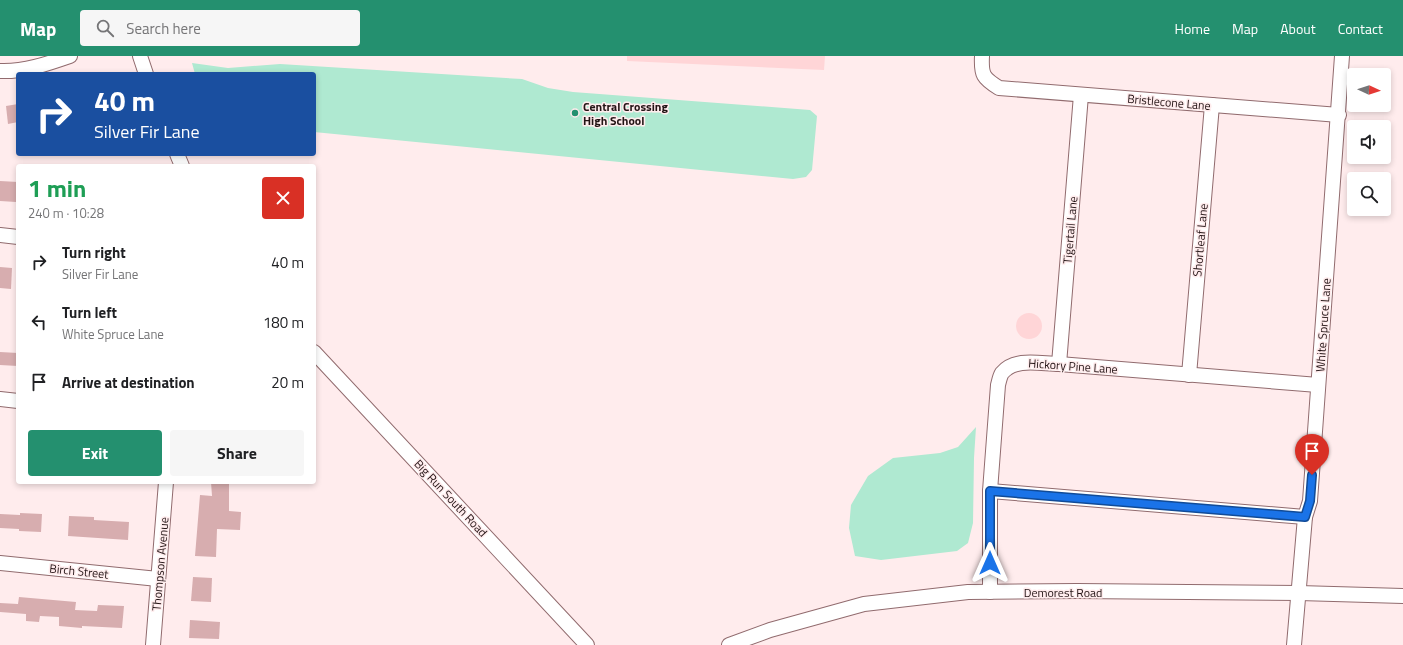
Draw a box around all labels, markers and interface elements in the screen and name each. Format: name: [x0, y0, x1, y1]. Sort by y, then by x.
search box: [80, 10, 360, 46]
text: Map: [20, 14, 56, 43]
icon: search: [94, 17, 116, 39]
text: Search here: [126, 17, 201, 40]
text: Home: [1175, 18, 1210, 39]
text: Map: [1232, 18, 1258, 39]
text: About: [1280, 18, 1316, 39]
text: Contact: [1338, 18, 1383, 39]
north arrow: [1347, 68, 1391, 112]
map controls: [1347, 68, 1391, 216]
text: 40 m: [94, 79, 155, 122]
icon: right: [28, 88, 80, 140]
street label: Bristlecone Lane: [1126, 89, 1212, 115]
place label: Central Crossing High School: [583, 97, 668, 130]
marker: Central Crossing High School: [570, 108, 580, 118]
text: Silver Fir Lane: [94, 118, 200, 145]
button: sound: [1347, 120, 1391, 164]
text: 1 min: [28, 170, 86, 206]
button: search: [1347, 172, 1391, 216]
button: close: [262, 177, 304, 219]
street label: Tigertail Lane: [1058, 195, 1082, 265]
text: 240 m · 10:28: [28, 203, 104, 223]
street label: Shortleaf Lane: [1187, 203, 1213, 277]
text: Turn right: [62, 241, 126, 264]
icon: right: [28, 251, 50, 273]
text: 40 m: [271, 251, 304, 274]
text: Silver Fir Lane: [62, 264, 138, 284]
street label: White Spruce Lane: [1310, 277, 1336, 373]
text: Turn left: [62, 301, 117, 324]
icon: left: [28, 311, 50, 333]
text: 180 m: [263, 311, 304, 334]
text: White Spruce Lane: [62, 324, 164, 344]
street label: Hickory Pine Lane: [1028, 353, 1118, 379]
icon: arrive: [28, 371, 50, 393]
text: Arrive at destination: [62, 371, 195, 394]
text: 20 m: [271, 371, 304, 394]
button: Exit: [28, 430, 162, 476]
button: Share: [170, 430, 304, 476]
pin: [1295, 434, 1329, 475]
icon: arrive: [1301, 440, 1323, 462]
street label: Big Run South Road: [410, 455, 492, 541]
street label: Thompson Avenue: [146, 516, 174, 612]
position arrow: [969, 542, 1011, 584]
street label: Birch Street: [49, 558, 110, 584]
street label: Demorest Road: [1024, 583, 1102, 602]

